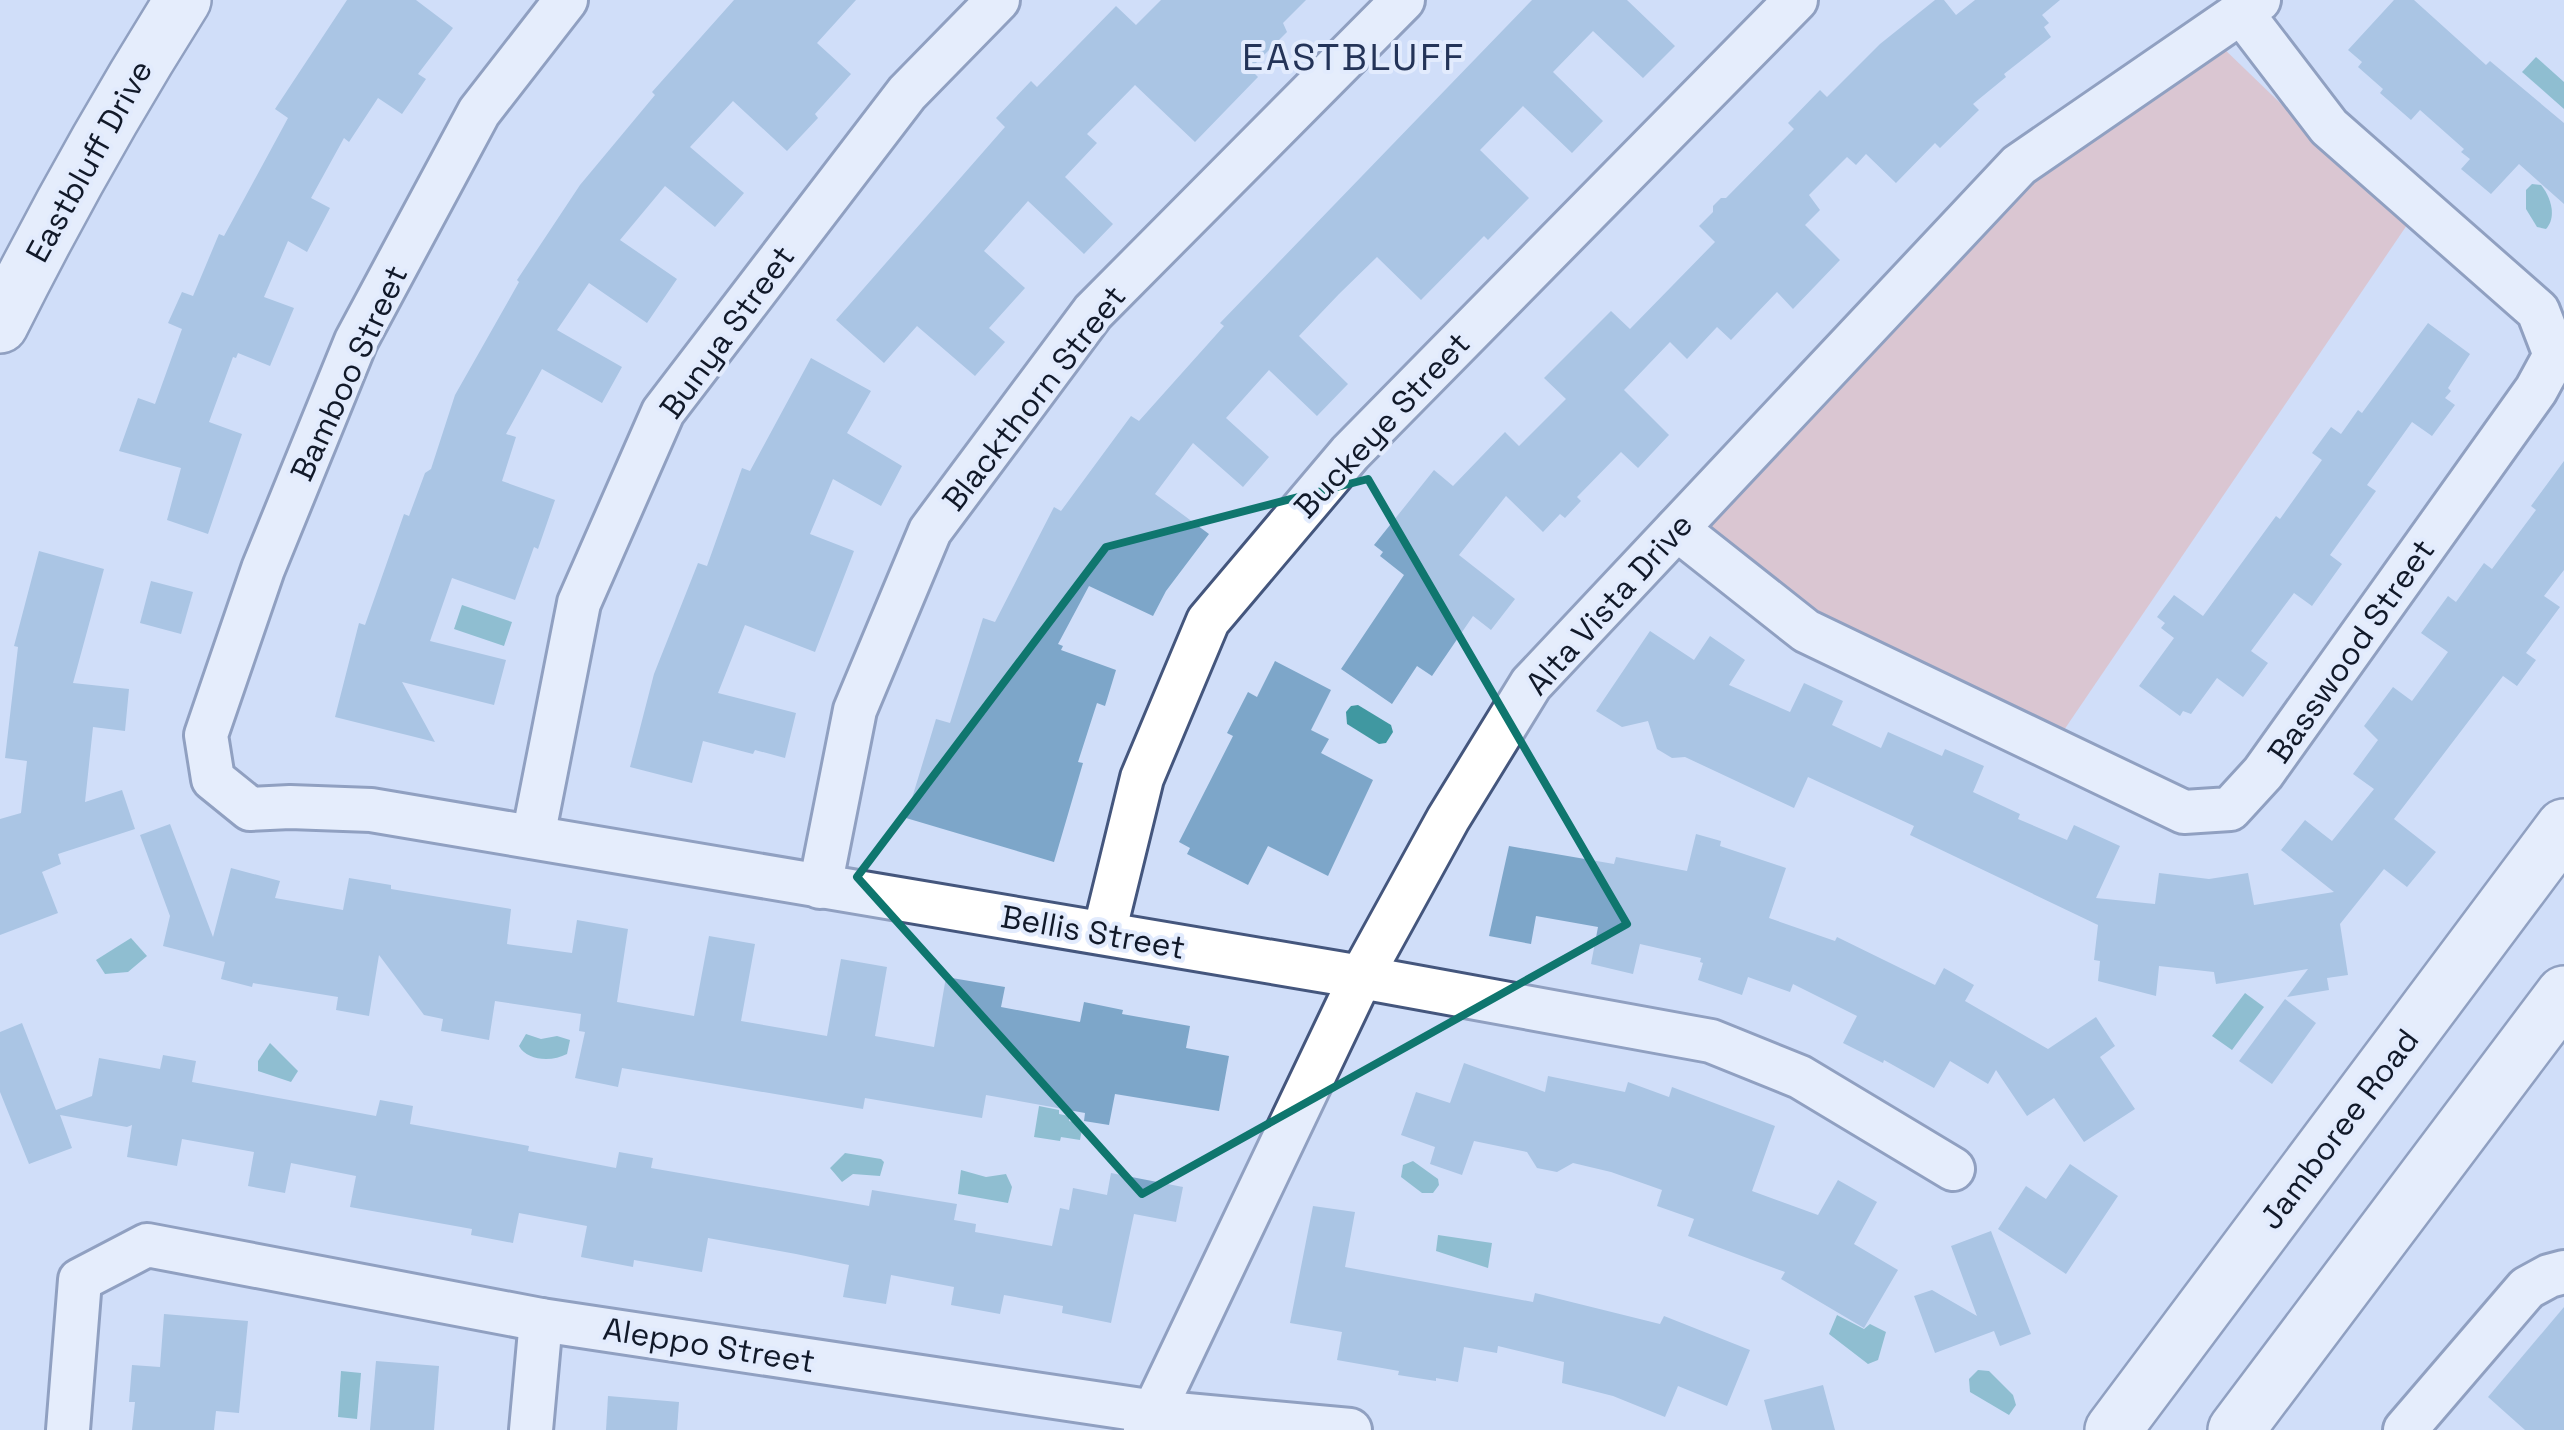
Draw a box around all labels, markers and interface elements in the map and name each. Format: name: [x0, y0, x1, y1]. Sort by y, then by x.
district label: EASTBLUFF: [1242, 33, 1466, 81]
street label: Eastbluff Drive: [17, 53, 161, 269]
street label: Bunya Street: [651, 238, 803, 426]
street label: Bamboo Street: [282, 259, 416, 487]
street label: Blackthorn Street: [934, 277, 1134, 519]
street label: Buckeye Street: [1286, 324, 1478, 526]
street label: Alta Vista Drive: [1517, 505, 1701, 703]
street label: Basswood Street: [2259, 531, 2443, 771]
street label: Bellis Street: [998, 896, 1188, 968]
street label: Jamboree Road: [2251, 1021, 2427, 1237]
street label: Aleppo Street: [600, 1309, 818, 1381]

